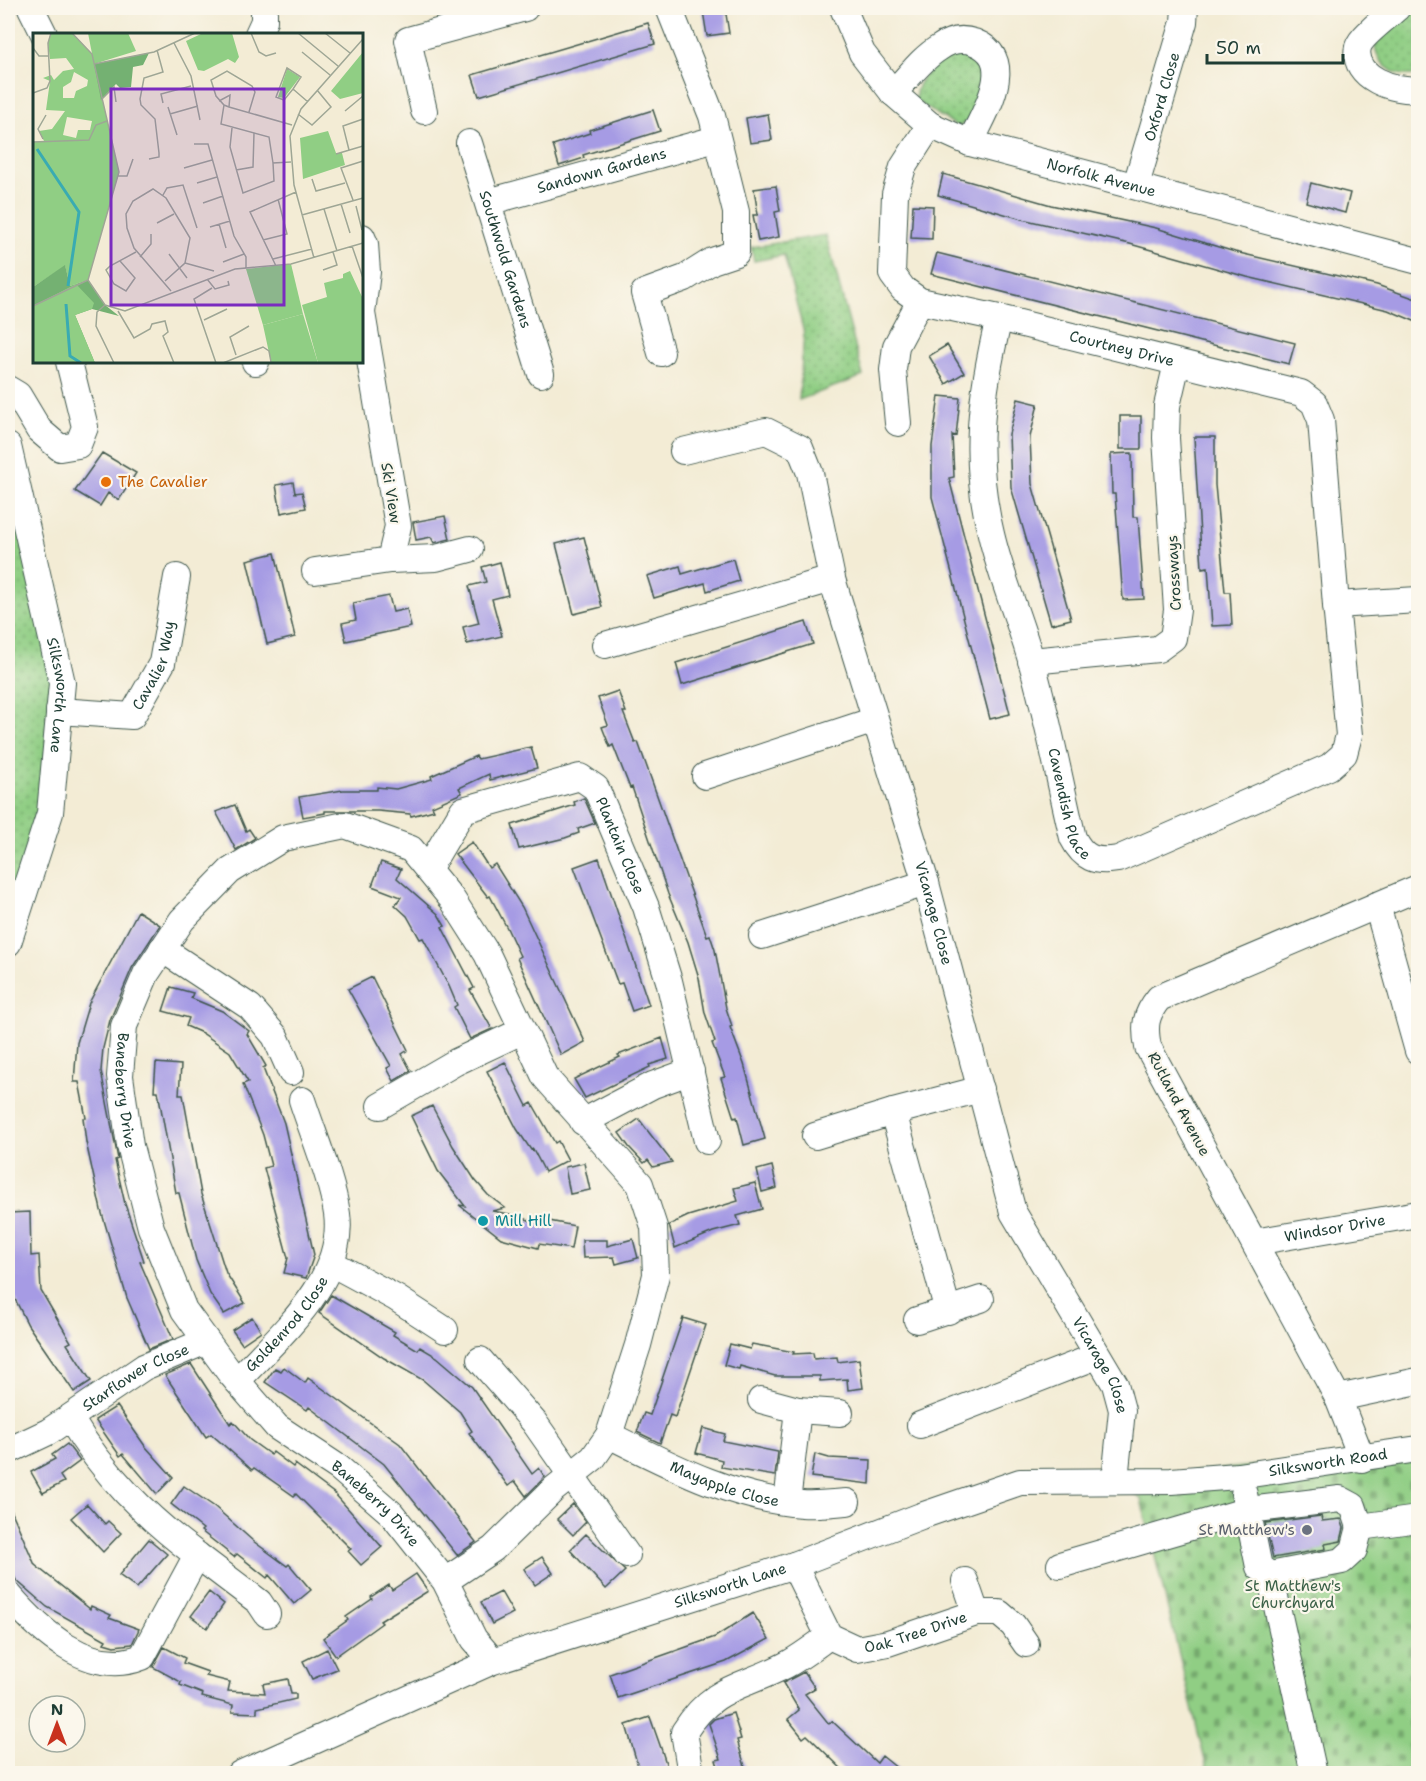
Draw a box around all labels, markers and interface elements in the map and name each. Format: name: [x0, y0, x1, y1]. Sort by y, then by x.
scale bar: [1207, 27, 1344, 65]
inset map: [33, 33, 363, 363]
text: 50 m: [1216, 36, 1261, 60]
street label: Oxford Close: [1139, 50, 1185, 144]
street label: Sandown Gardens: [535, 143, 669, 198]
street label: Norfolk Avenue: [1044, 154, 1158, 202]
street label: Southwold Gardens: [474, 188, 536, 331]
street label: Courtney Drive: [1067, 326, 1176, 371]
street label: Ski View: [376, 461, 406, 525]
place label: The Cavalier: [118, 472, 208, 492]
marker: The Cavalier: [99, 475, 113, 489]
street label: Crossways: [1162, 535, 1186, 611]
street label: Cavalier Way: [127, 619, 179, 714]
street label: Silksworth Lane: [42, 635, 72, 754]
street label: Cavendish Place: [1043, 746, 1095, 865]
street label: Plantain Close: [591, 794, 649, 897]
street label: Vicarage Close: [910, 859, 957, 967]
street label: Baneberry Drive: [110, 1032, 140, 1150]
street label: Rutland Avenue: [1143, 1048, 1215, 1160]
street label: Windsor Drive: [1283, 1210, 1387, 1247]
place label: Mill Hill: [495, 1211, 552, 1231]
marker: Mill Hill: [476, 1214, 490, 1228]
street label: Goldenrod Close: [241, 1272, 333, 1376]
street label: Vicarage Close: [1067, 1313, 1133, 1416]
street label: Starflower Close: [78, 1339, 192, 1416]
street label: Silksworth Road: [1267, 1444, 1389, 1481]
street label: Baneberry Drive: [328, 1456, 424, 1551]
street label: Mayapple Close: [667, 1456, 781, 1511]
place label: St Matthew's: [1198, 1520, 1295, 1540]
marker: St Matthew's: [1300, 1523, 1314, 1537]
street label: Silksworth Lane: [671, 1558, 789, 1613]
park label: St Matthew's Churchyard: [1245, 1576, 1341, 1613]
street label: Oak Tree Drive: [863, 1607, 970, 1657]
north arrow: [27, 1694, 87, 1754]
text: N: [51, 1699, 63, 1720]

